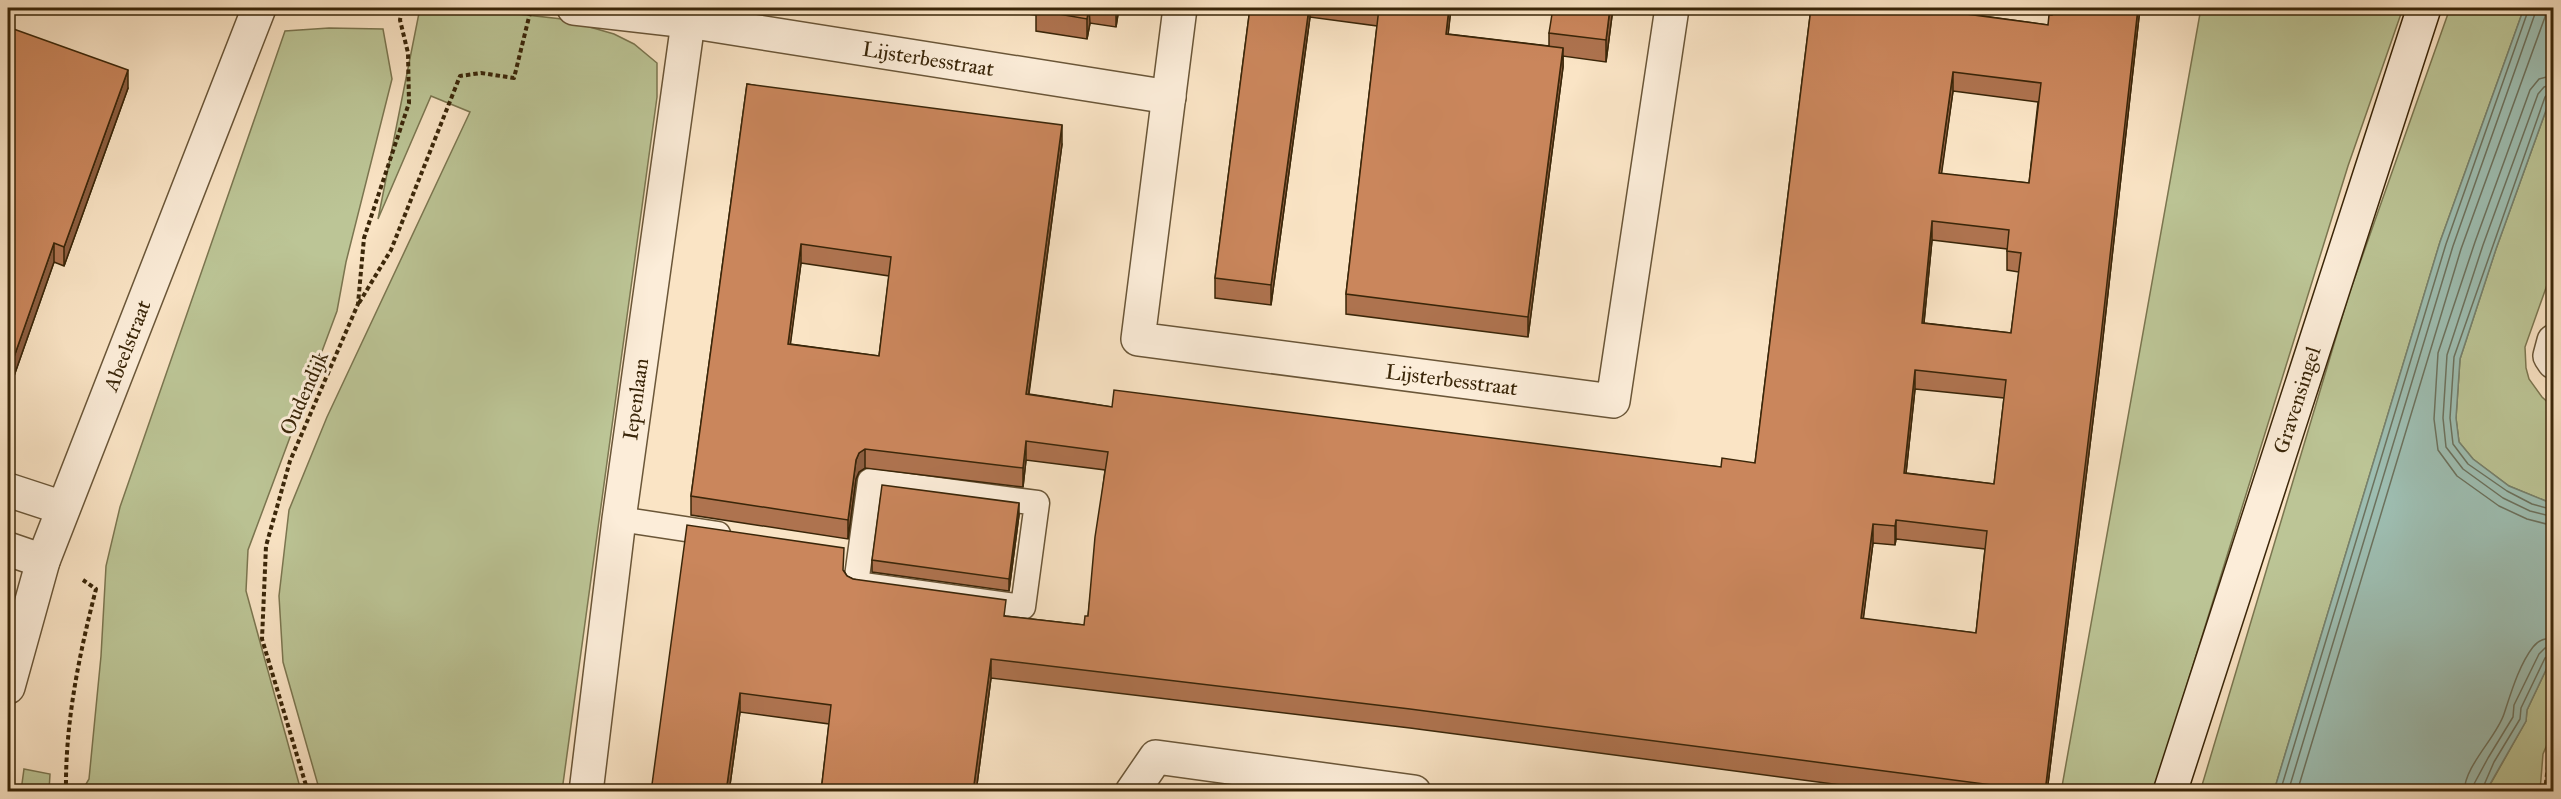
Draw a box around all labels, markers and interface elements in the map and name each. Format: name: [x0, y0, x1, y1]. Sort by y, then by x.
street label: Lijsterbesstraat: [861, 36, 997, 82]
street label: Abeelstraat: [97, 296, 157, 396]
street label: Gravensingel: [2268, 343, 2327, 457]
street label: Oudendijk: [274, 347, 334, 439]
street label: Iepenlaan: [617, 356, 654, 442]
street label: Lijsterbesstraat: [1384, 358, 1520, 402]

